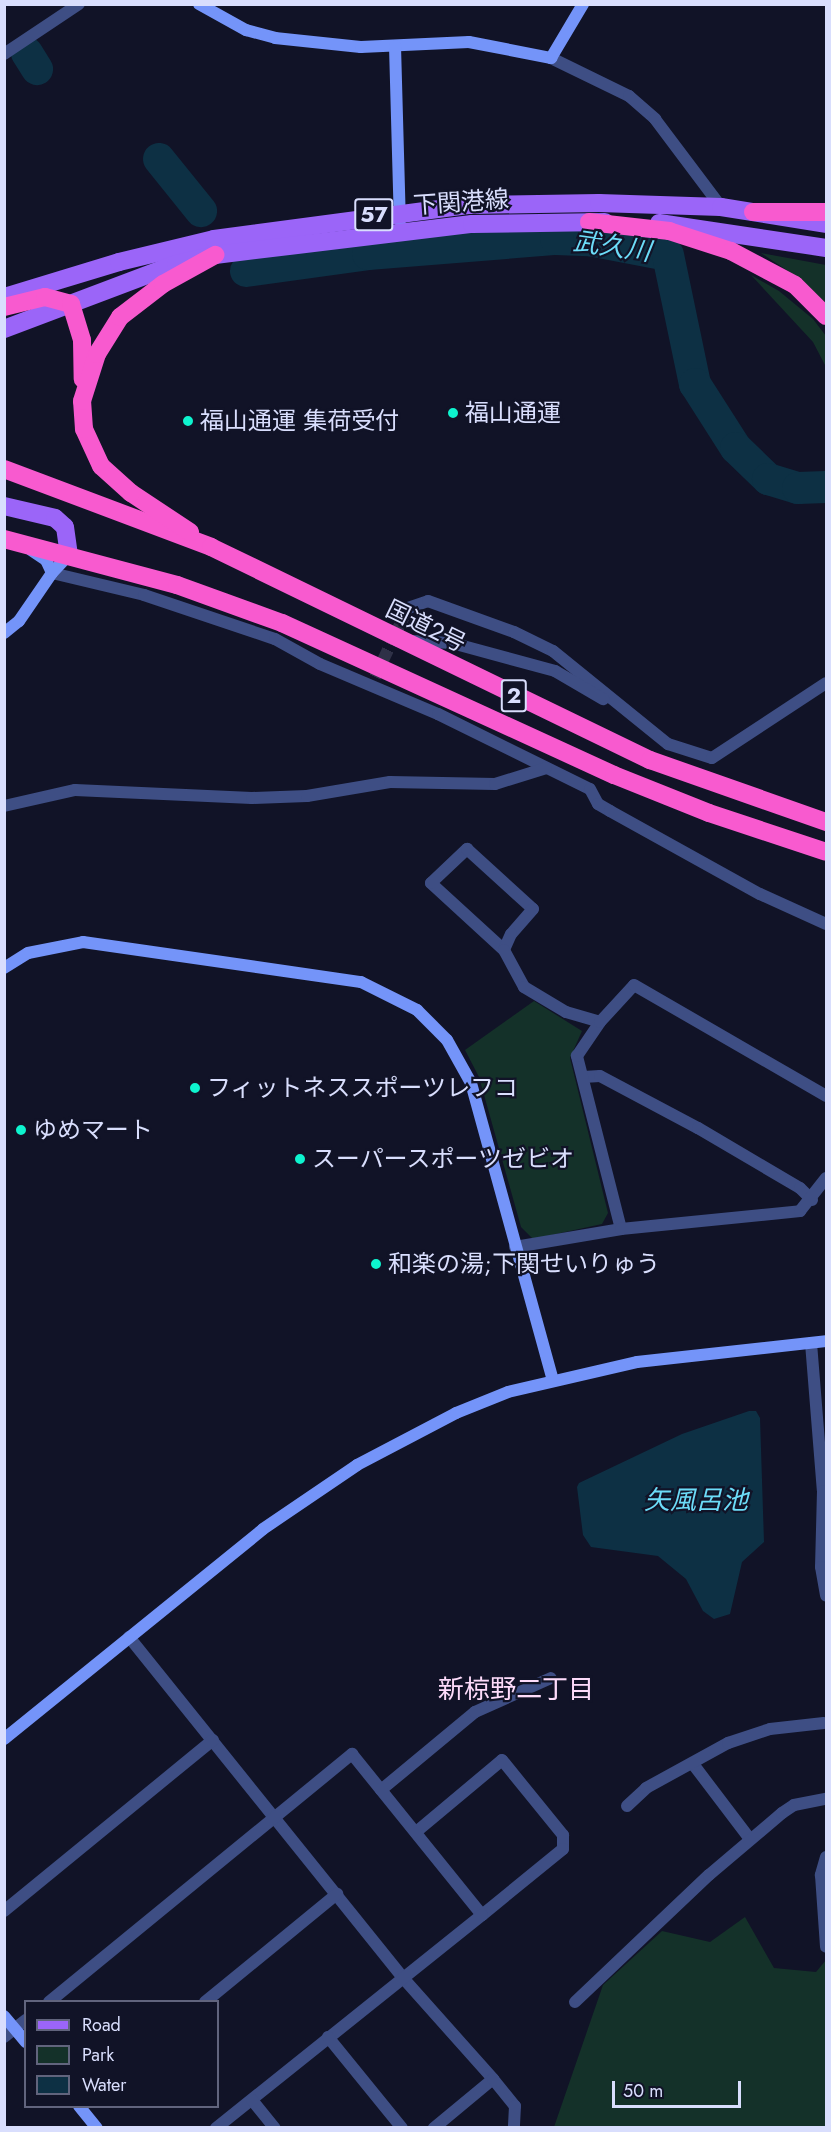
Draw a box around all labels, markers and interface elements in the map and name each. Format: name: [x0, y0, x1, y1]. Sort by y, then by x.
street label: 下関港線: [412, 184, 510, 220]
road number: 57: [353, 196, 395, 234]
water label: 武久川: [571, 226, 653, 268]
place label: 福山通運: [465, 399, 561, 427]
marker: 福山通運: [446, 406, 460, 420]
place label: 福山通運 集荷受付: [200, 407, 399, 435]
marker: 福山通運 集荷受付: [181, 414, 195, 428]
street label: 国道2号: [381, 594, 471, 658]
road number: 2: [500, 677, 528, 715]
place label: フィットネススポーツレフコ: [207, 1074, 519, 1102]
marker: フィットネススポーツレフコ: [188, 1081, 202, 1095]
place label: ゆめマート: [33, 1116, 153, 1144]
marker: ゆめマート: [14, 1123, 28, 1137]
place label: スーパースポーツゼビオ: [312, 1145, 576, 1173]
marker: スーパースポーツゼビオ: [293, 1152, 307, 1166]
place label: 和楽の湯;下関せいりゅう: [388, 1250, 660, 1278]
marker: 和楽の湯;下関せいりゅう: [369, 1257, 383, 1271]
water label: 矢風呂池: [644, 1485, 748, 1517]
district label: 新椋野二丁目: [438, 1674, 594, 1706]
legend: [24, 2000, 219, 2108]
text: Road: [82, 2012, 121, 2038]
text: Park: [82, 2042, 114, 2068]
scale bar: [615, 2069, 744, 2107]
text: Water: [82, 2072, 126, 2098]
text: 50 m: [623, 2078, 663, 2104]

